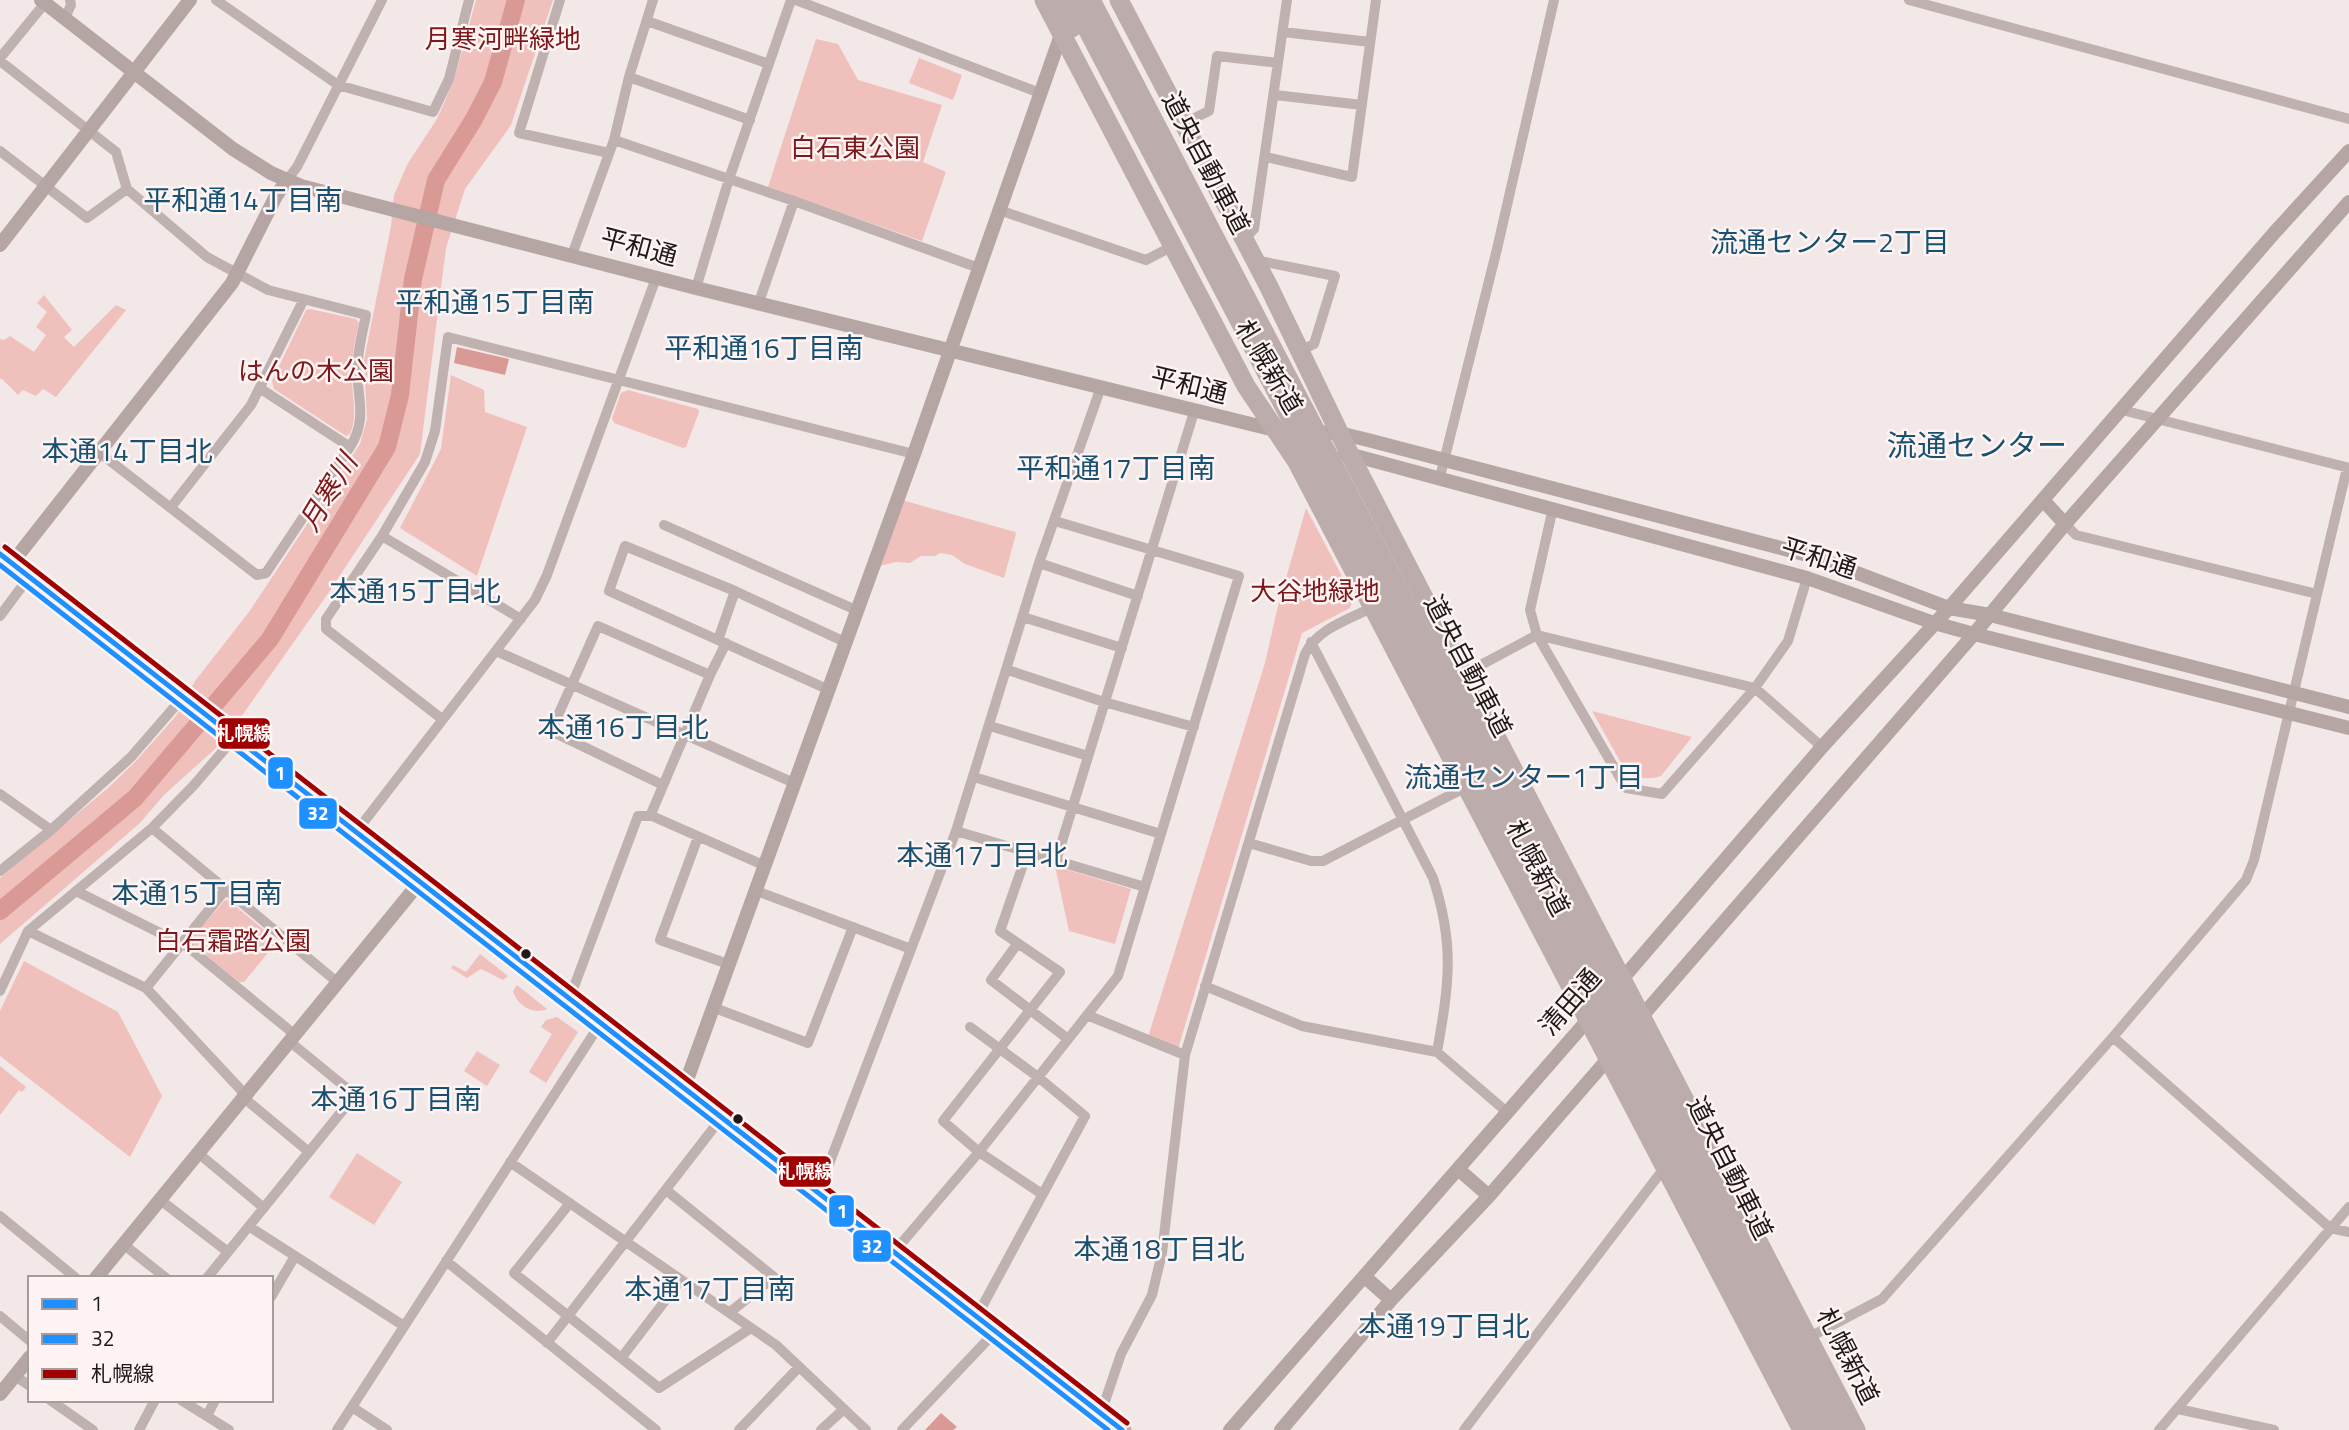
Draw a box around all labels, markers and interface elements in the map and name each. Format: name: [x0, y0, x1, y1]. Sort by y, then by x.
park label: 月寒河畔緑地: [425, 19, 581, 58]
street label: 道央自動車道: [1153, 85, 1260, 241]
park label: 白石東公園: [790, 128, 920, 167]
district label: 平和通14丁目南: [143, 178, 343, 221]
street label: 平和通: [596, 218, 682, 275]
district label: 流通センター2丁目: [1710, 220, 1950, 263]
district label: 平和通15丁目南: [395, 280, 595, 323]
street label: 札幌新道: [1226, 312, 1313, 421]
district label: 平和通16丁目南: [664, 326, 864, 369]
park label: はんの木公園: [238, 351, 394, 390]
street label: 平和通: [1147, 356, 1232, 413]
district label: 流通センター: [1887, 422, 2067, 468]
district label: 本通14丁目北: [41, 429, 213, 472]
water label: 月寒川: [288, 442, 369, 539]
district label: 平和通17丁目南: [1016, 446, 1216, 489]
street label: 平和通: [1776, 527, 1862, 588]
district label: 本通15丁目北: [329, 569, 501, 612]
park label: 大谷地緑地: [1250, 571, 1380, 610]
street label: 道央自動車道: [1415, 588, 1522, 744]
district label: 本通16丁目北: [537, 705, 709, 748]
line badge: 札幌線: [217, 717, 271, 750]
text: 札幌線: [215, 718, 273, 747]
district label: 流通センター1丁目: [1404, 755, 1644, 798]
line badge: 1: [267, 756, 294, 790]
text: 1: [275, 758, 285, 787]
line badge: 32: [298, 797, 338, 830]
text: 32: [307, 798, 329, 827]
street label: 札幌新道: [1497, 813, 1580, 923]
district label: 本通17丁目北: [896, 833, 1068, 876]
district label: 本通15丁目南: [111, 871, 283, 914]
park label: 白石霜踏公園: [155, 921, 311, 960]
unlabelled marker: [519, 947, 533, 961]
street label: 清田通: [1529, 959, 1610, 1044]
district label: 本通16丁目南: [310, 1077, 482, 1120]
street label: 道央自動車道: [1678, 1089, 1783, 1246]
unlabelled marker: [731, 1112, 745, 1126]
line badge: 札幌線: [778, 1155, 832, 1188]
text: 札幌線: [776, 1156, 834, 1185]
line badge: 1: [828, 1194, 855, 1228]
text: 1: [837, 1196, 847, 1225]
district label: 本通18丁目北: [1073, 1227, 1245, 1270]
line badge: 32: [852, 1229, 892, 1263]
text: 32: [861, 1231, 883, 1260]
district label: 本通17丁目南: [624, 1267, 796, 1310]
legend: [28, 1276, 273, 1402]
text: 1: [91, 1287, 103, 1319]
street label: 札幌新道: [1807, 1301, 1889, 1411]
district label: 本通19丁目北: [1358, 1304, 1530, 1347]
text: 32: [91, 1322, 115, 1354]
text: 札幌線: [91, 1357, 154, 1389]

